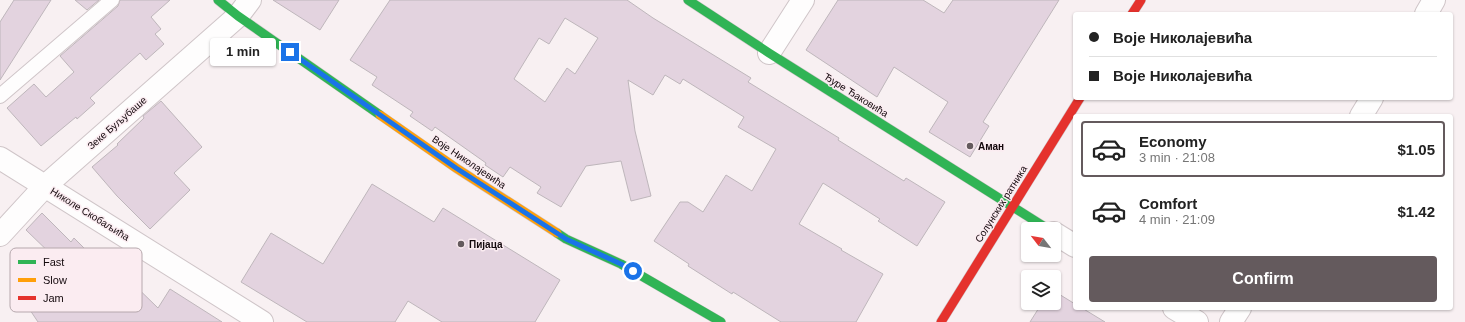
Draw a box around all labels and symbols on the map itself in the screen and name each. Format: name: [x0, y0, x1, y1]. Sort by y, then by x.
callout: 1 min: [210, 38, 276, 66]
route end: [281, 43, 299, 61]
street label: Ђуре Ђаковића: [822, 71, 891, 119]
street label: Зеке Буљубаше: [85, 94, 149, 152]
street label: Воје Николајевића: [430, 133, 508, 191]
marker: Аман: [965, 141, 975, 151]
place label: Аман: [978, 141, 1004, 152]
street label: Солунских ратника: [973, 163, 1029, 244]
street label: Николе Скобаљића: [49, 185, 132, 243]
north arrow: [1021, 222, 1061, 262]
marker: Пијаца: [456, 239, 466, 249]
place label: Пијаца: [469, 239, 503, 250]
legend: [10, 248, 142, 312]
text: Fast: [43, 256, 64, 268]
route start: [624, 262, 642, 280]
text: Slow: [43, 274, 67, 286]
text: Jam: [43, 292, 64, 304]

